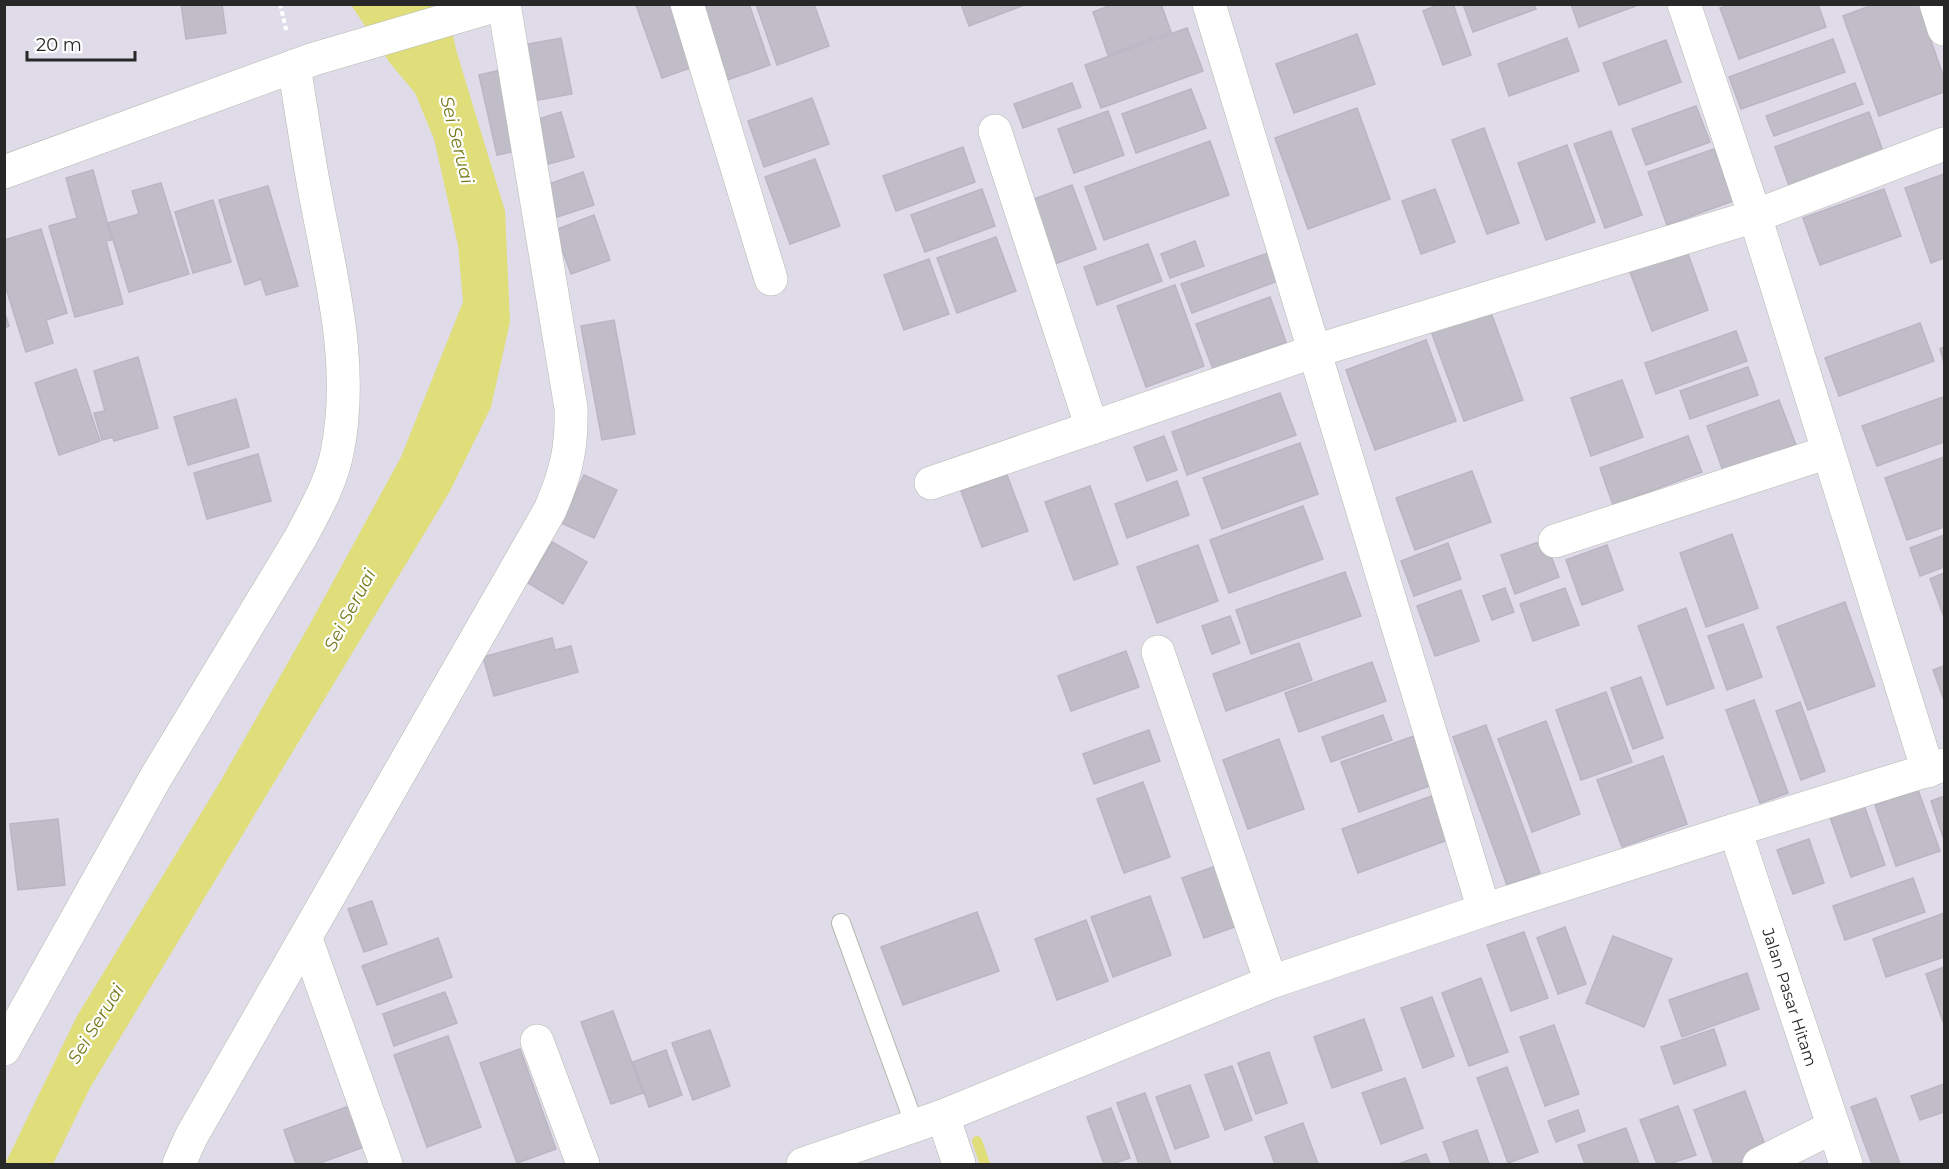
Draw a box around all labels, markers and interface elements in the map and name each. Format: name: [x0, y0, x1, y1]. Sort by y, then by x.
scale bar: [27, 24, 135, 62]
text: 20 m: [36, 34, 82, 56]
water label: Sei Seruai: [435, 94, 479, 186]
water label: Sei Seruai: [319, 565, 381, 655]
street label: Jalan Pasar Hitam: [1758, 925, 1821, 1069]
water label: Sei Seruai: [63, 980, 129, 1068]

